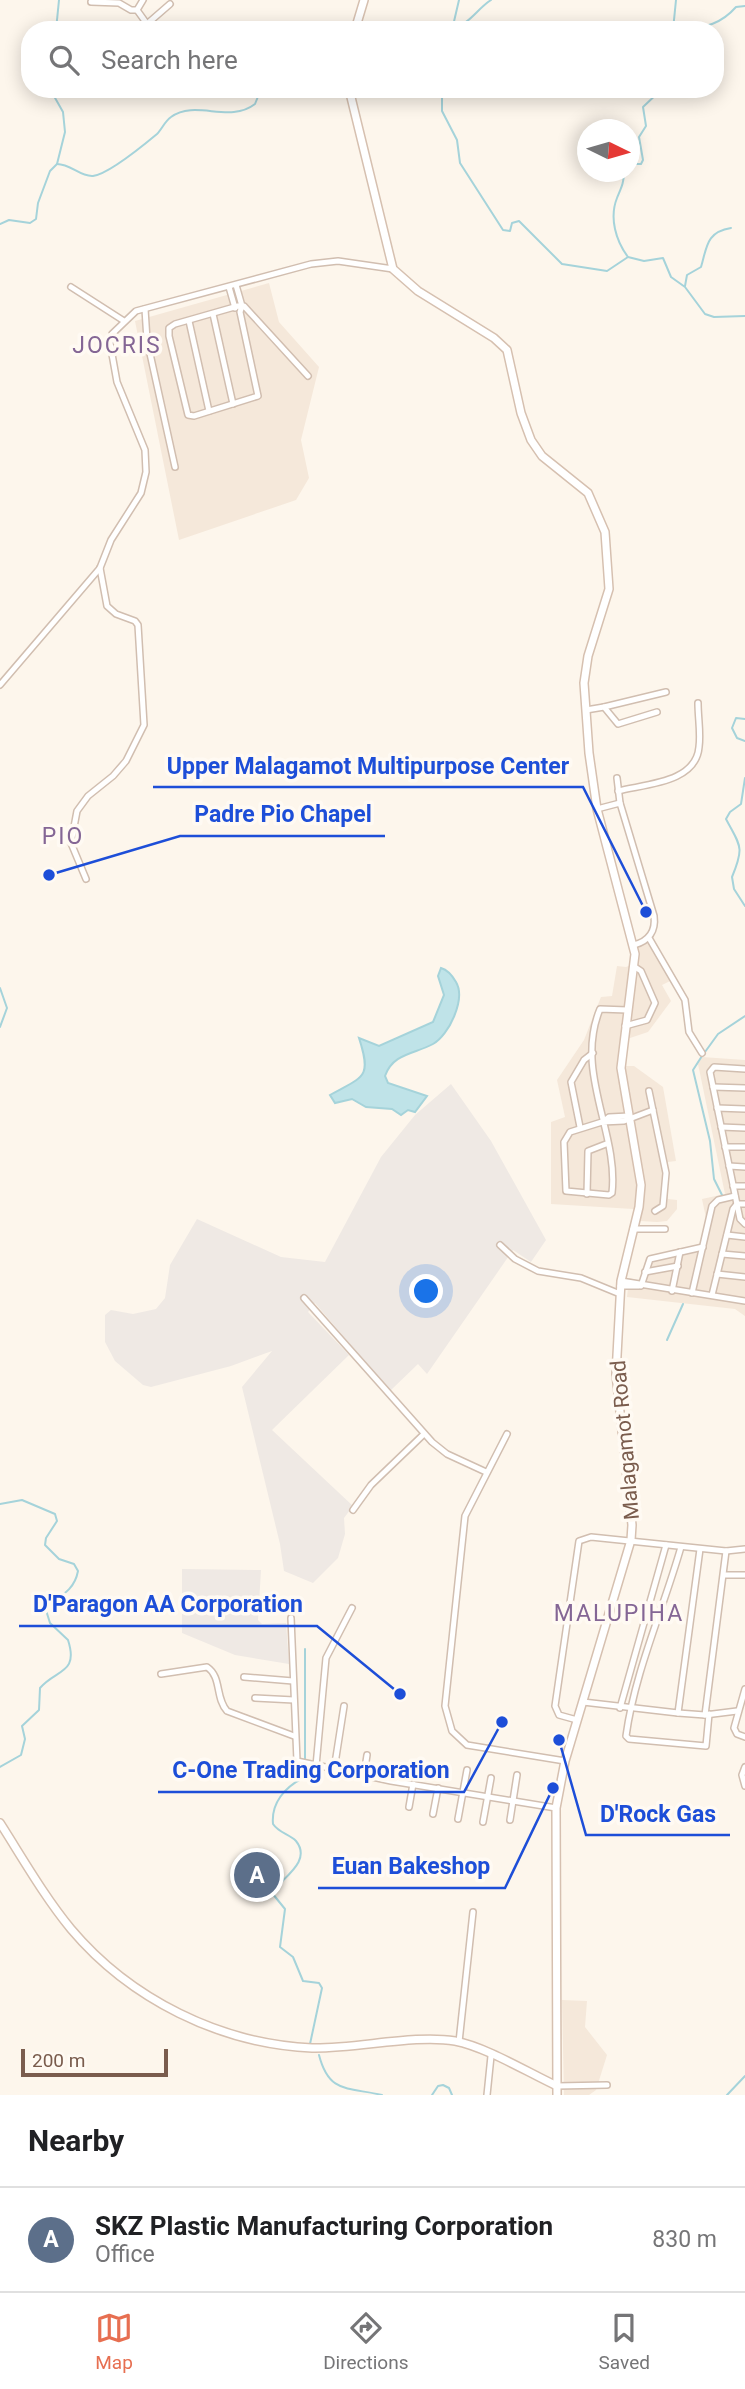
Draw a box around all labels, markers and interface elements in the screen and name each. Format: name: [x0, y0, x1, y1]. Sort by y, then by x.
search box: [21, 21, 724, 98]
icon: search: [45, 41, 83, 79]
text: Search here: [101, 45, 238, 75]
north arrow: [577, 119, 640, 182]
district label: JOCRIS: [72, 332, 162, 359]
callout: Upper Malagamot Multipurpose Center: [153, 743, 583, 787]
text: Upper Malagamot Multipurpose Center: [167, 753, 570, 780]
callout: Padre Pio Chapel: [180, 792, 385, 836]
text: Padre Pio Chapel: [194, 801, 372, 828]
district label: PIO: [42, 823, 84, 850]
your location: [409, 1274, 443, 1308]
street label: Malagamot Road: [606, 1359, 644, 1521]
callout: D'Paragon AA Corporation: [19, 1582, 317, 1626]
text: D'Paragon AA Corporation: [33, 1591, 303, 1618]
district label: MALUPIHA: [554, 1600, 684, 1627]
callout: C-One Trading Corporation: [158, 1748, 464, 1792]
text: C-One Trading Corporation: [172, 1757, 450, 1784]
callout: D'Rock Gas: [586, 1791, 730, 1835]
text: D'Rock Gas: [600, 1801, 716, 1828]
callout: Euan Bakeshop: [318, 1844, 505, 1888]
pin: A: [234, 1849, 280, 1901]
text: Euan Bakeshop: [332, 1853, 490, 1880]
scale bar: [21, 2046, 168, 2078]
text: 200 m: [32, 2049, 85, 2072]
text: Nearby: [28, 2123, 124, 2158]
text: SKZ Plastic Manufacturing Corporation: [95, 2211, 553, 2241]
text: A: [43, 2226, 59, 2253]
text: 830 m: [652, 2226, 717, 2253]
text: Office: [95, 2241, 155, 2268]
tab: Map: [95, 2309, 133, 2374]
tab: Directions: [323, 2309, 408, 2374]
tab: Saved: [599, 2309, 650, 2374]

